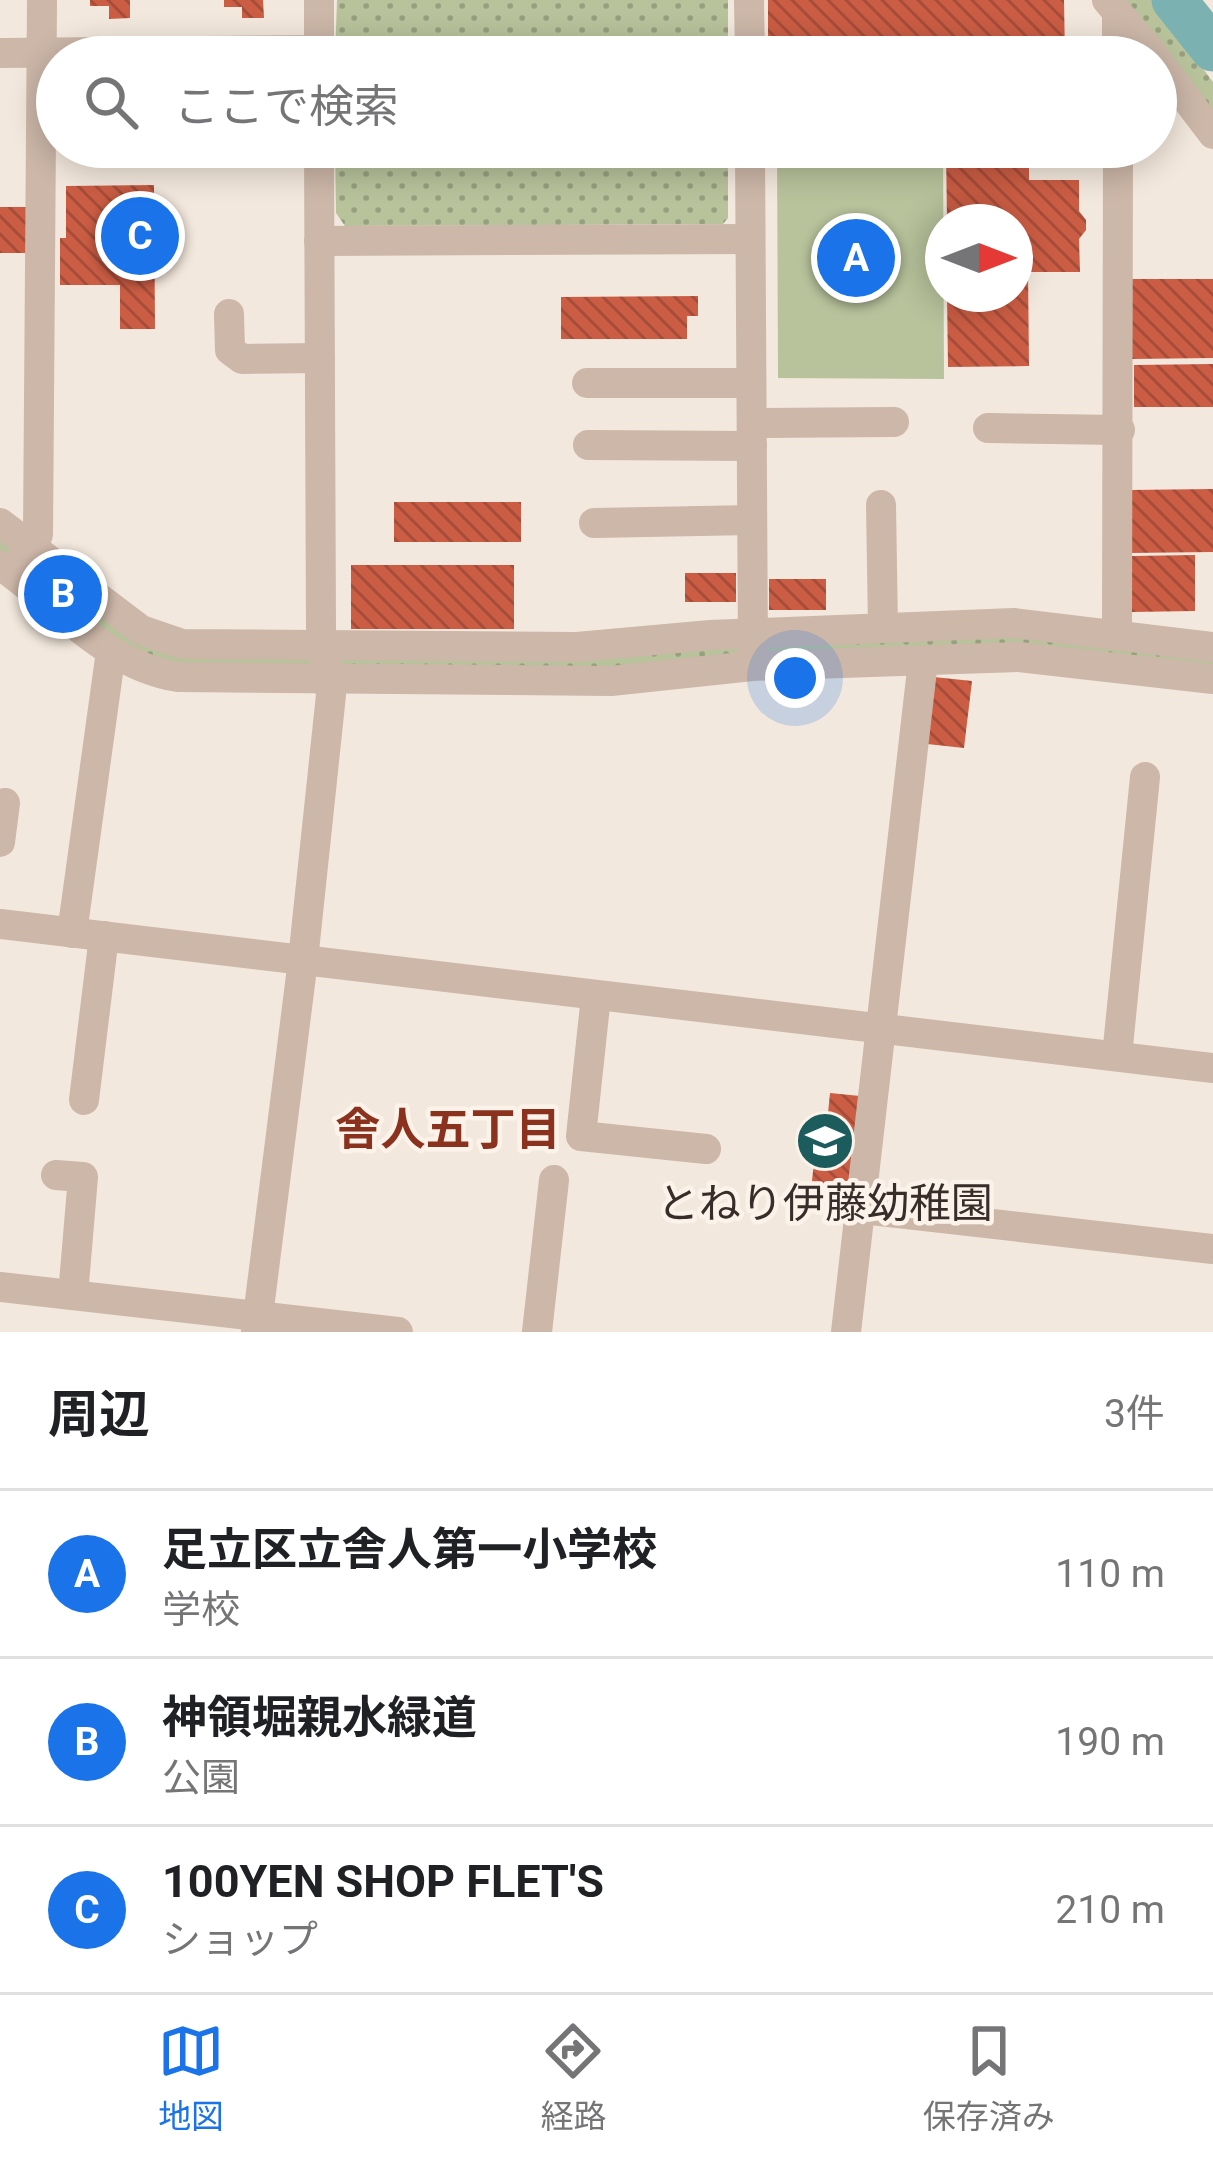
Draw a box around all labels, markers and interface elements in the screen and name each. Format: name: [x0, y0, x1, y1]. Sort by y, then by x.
search box: [36, 36, 1177, 168]
icon: search: [78, 69, 144, 135]
text: ここで検索: [174, 80, 399, 133]
pin: C: [101, 191, 179, 281]
north arrow: [925, 204, 1033, 312]
pin: A: [817, 213, 895, 303]
pin: B: [24, 549, 102, 639]
your location: [765, 648, 825, 708]
district label: 舎人五丁目: [335, 1103, 561, 1156]
school or university icon: とねり伊藤幼稚園: [794, 1110, 856, 1172]
place label: とねり伊藤幼稚園: [657, 1179, 993, 1228]
text: 周辺: [48, 1385, 150, 1444]
text: 3件: [1104, 1391, 1165, 1437]
text: 足立区立舎人第一小学校: [162, 1523, 657, 1576]
text: A: [74, 1551, 100, 1597]
text: 110 m: [1055, 1551, 1165, 1597]
text: 学校: [162, 1587, 240, 1633]
text: 神領堀親水緑道: [162, 1691, 477, 1744]
text: B: [75, 1719, 99, 1765]
text: 190 m: [1055, 1719, 1165, 1765]
text: 公園: [162, 1755, 240, 1801]
text: 100YEN SHOP FLET'S: [162, 1855, 604, 1908]
text: C: [74, 1887, 100, 1933]
text: 210 m: [1055, 1887, 1165, 1933]
text: ショップ: [162, 1917, 318, 1963]
tab: 地図: [158, 2018, 224, 2138]
tab: 経路: [540, 2018, 606, 2138]
tab: 保存済み: [923, 2018, 1055, 2138]

